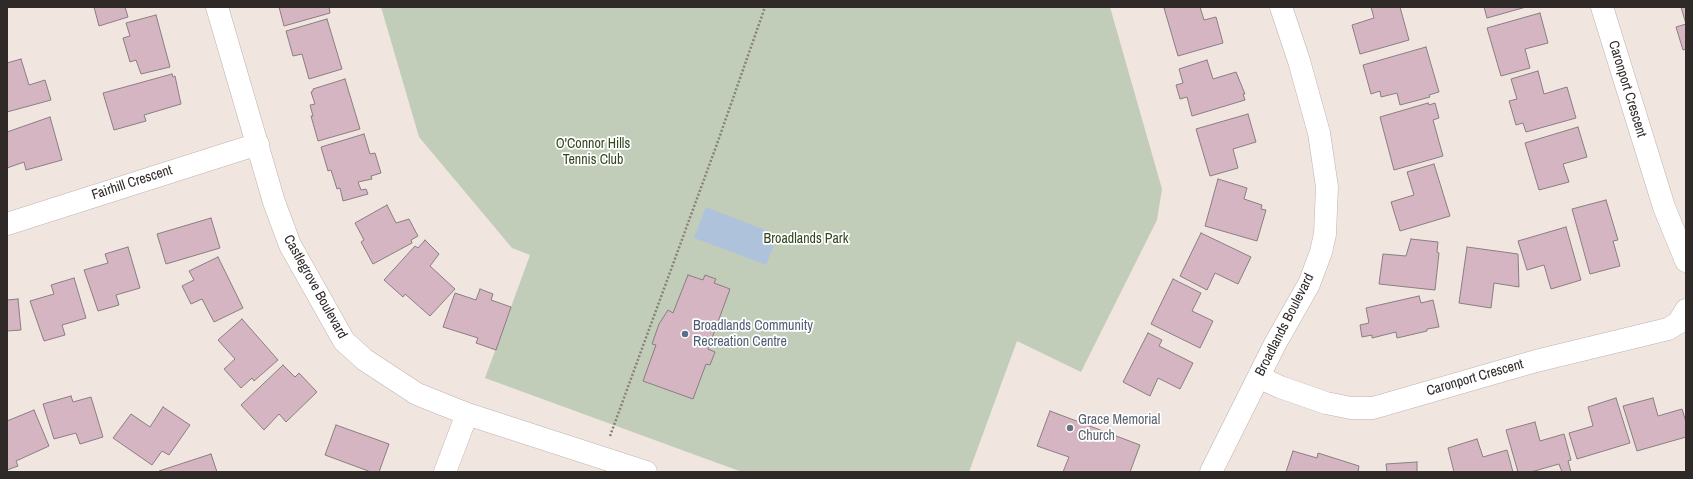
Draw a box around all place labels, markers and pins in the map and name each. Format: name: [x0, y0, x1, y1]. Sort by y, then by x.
place label: Broadlands Community Recreation Centre: [693, 318, 813, 350]
marker: Broadlands Community Recreation Centre: [680, 329, 690, 339]
place label: Grace Memorial Church: [1078, 412, 1160, 444]
marker: Grace Memorial Church: [1065, 423, 1075, 433]

